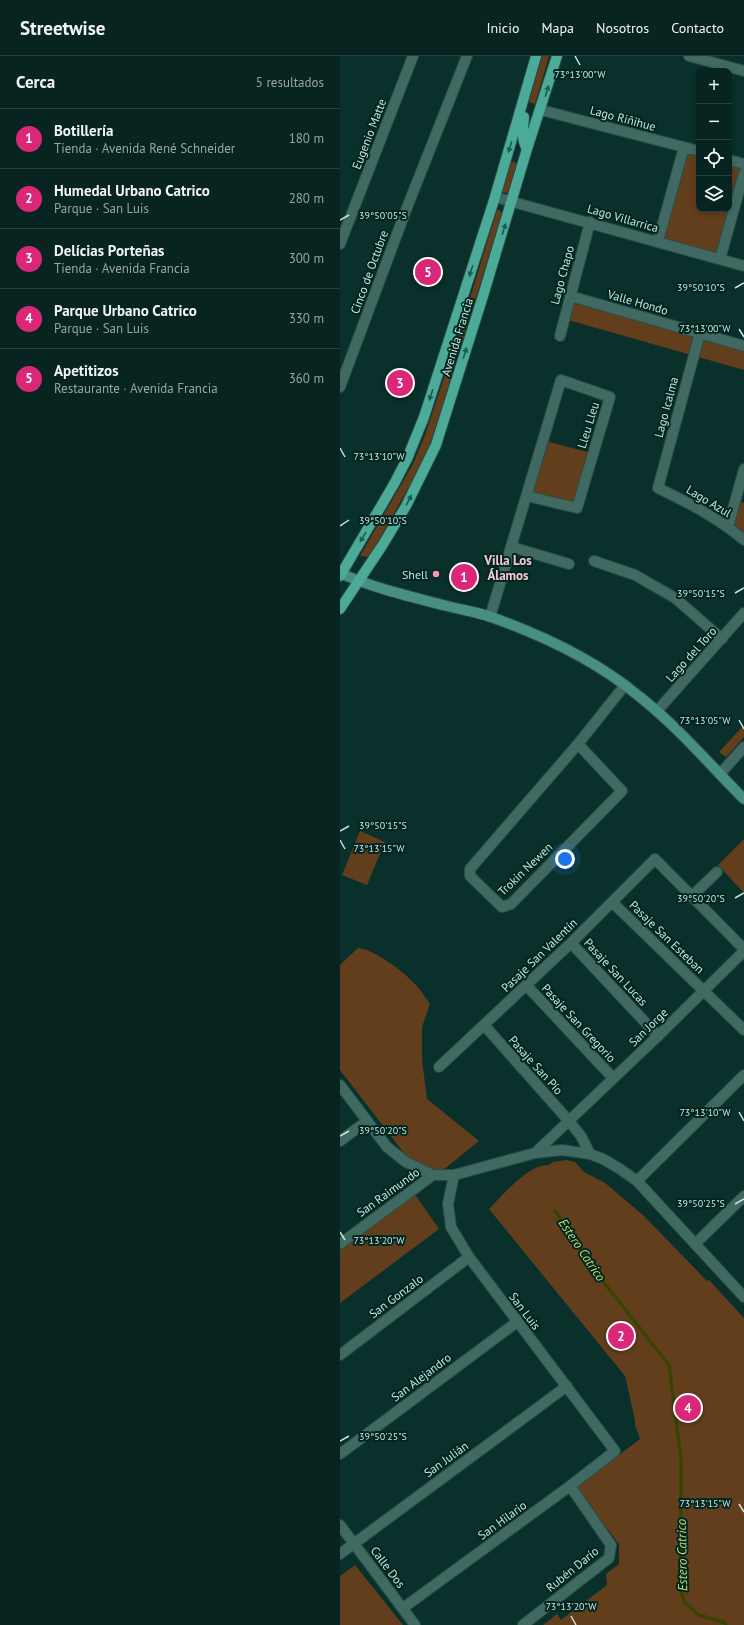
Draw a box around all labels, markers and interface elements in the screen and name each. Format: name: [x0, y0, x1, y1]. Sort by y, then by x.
text: Streetwise: [20, 16, 105, 40]
text: Inicio: [486, 19, 519, 37]
text: Mapa: [541, 19, 574, 37]
text: Nosotros: [596, 19, 649, 37]
text: Contacto: [671, 19, 724, 37]
text: 73°13'00"W: [554, 68, 606, 81]
map controls: [696, 68, 732, 212]
button: +: [696, 68, 732, 104]
text: Cerca: [16, 71, 55, 93]
text: 5 resultados: [256, 74, 324, 91]
one-way arrow: [544, 85, 550, 97]
street label: Eugenio Matte: [349, 97, 389, 171]
street label: Lago Riñihue: [589, 102, 657, 134]
button: −: [696, 104, 732, 140]
text: Botillería: [54, 121, 113, 140]
text: 1: [25, 130, 33, 147]
text: 180 m: [289, 130, 324, 147]
text: Tienda · Avenida René Schneider: [54, 140, 235, 157]
button: locate: [696, 140, 732, 176]
one-way arrow: [507, 142, 513, 154]
button: layers: [696, 176, 732, 212]
text: Humedal Urbano Catrico: [54, 181, 210, 200]
text: 2: [25, 190, 33, 207]
text: 280 m: [289, 190, 324, 207]
text: Parque · San Luis: [54, 200, 149, 217]
street label: Lago Villarrica: [586, 201, 660, 235]
text: 39°50'05"S: [359, 209, 407, 222]
one-way arrow: [501, 222, 507, 234]
street label: Cinco de Octubre: [347, 228, 391, 316]
text: Delícias Porteñas: [54, 241, 164, 260]
street label: Lago Chapo: [547, 244, 577, 306]
text: 3: [25, 250, 33, 267]
text: 300 m: [289, 250, 324, 267]
pin: 5: [415, 257, 441, 287]
text: Tienda · Avenida Francia: [54, 260, 190, 277]
one-way arrow: [468, 266, 474, 278]
text: 39°50'10"S: [677, 281, 725, 294]
street label: Valle Hondo: [605, 286, 670, 318]
street label: Avenida Francia: [438, 296, 476, 378]
text: Parque Urbano Catrico: [54, 301, 197, 320]
text: 4: [25, 310, 33, 327]
text: 330 m: [289, 310, 324, 327]
text: Parque · San Luis: [54, 320, 149, 337]
text: 73°13'00"W: [679, 322, 731, 335]
one-way arrow: [463, 347, 469, 359]
text: Apetitizos: [54, 361, 118, 380]
pin: 3: [387, 368, 413, 398]
text: 5: [25, 370, 33, 387]
text: 360 m: [289, 370, 324, 387]
street label: Lago Icalma: [651, 375, 681, 439]
text: Restaurante · Avenida Francia: [54, 380, 218, 397]
one-way arrow: [428, 389, 434, 401]
street label: Lleu Lleu: [574, 400, 602, 450]
text: 73°13'10"W: [353, 450, 405, 463]
street label: Lago Azul: [684, 482, 735, 520]
one-way arrow: [406, 494, 412, 506]
text: 39°50'10"S: [359, 514, 407, 527]
one-way arrow: [360, 531, 367, 543]
district label: Villa Los Álamos: [483, 552, 532, 584]
pin: 1: [451, 562, 477, 592]
place label: Shell: [402, 567, 428, 582]
marker: Shell: [431, 569, 441, 579]
text: 39°50'15"S: [677, 587, 725, 600]
street label: Lago del Toro: [662, 623, 720, 685]
text: 73°13'05"W: [679, 714, 731, 727]
text: 39°50'15"S: [359, 819, 407, 832]
street label: Trokin Newen: [495, 839, 555, 899]
text: 73°13'15"W: [353, 842, 405, 855]
your location: [555, 849, 575, 869]
text: 39°50'20"S: [677, 892, 725, 905]
street label: Pasaje San Esteban: [626, 897, 708, 977]
street label: Pasaje San Valentín: [498, 915, 580, 995]
street label: Pasaje San Lucas: [581, 935, 651, 1009]
street label: Pasaje San Gregorio: [539, 981, 619, 1065]
street label: San Jorge: [625, 1005, 671, 1049]
street label: Pasaje San Pío: [506, 1033, 566, 1097]
text: 73°13'10"W: [679, 1106, 731, 1119]
text: 39°50'20"S: [359, 1124, 407, 1137]
street label: San Raimundo: [354, 1164, 422, 1220]
text: 39°50'25"S: [677, 1197, 725, 1210]
water label: Estero Catrico: [555, 1215, 610, 1285]
text: 73°13'20"W: [353, 1234, 405, 1247]
street label: San Gonzalo: [366, 1271, 426, 1321]
street label: San Luis: [506, 1289, 544, 1333]
pin: 2: [608, 1321, 634, 1351]
street label: San Alejandro: [388, 1350, 454, 1404]
pin: 4: [675, 1393, 701, 1423]
text: 39°50'25"S: [359, 1430, 407, 1443]
street label: San Julián: [421, 1438, 471, 1480]
street label: San Hilario: [475, 1497, 529, 1543]
text: 73°13'15"W: [679, 1497, 731, 1510]
water label: Estero Catrico: [673, 1518, 691, 1591]
street label: Calle Dos: [367, 1543, 409, 1591]
street label: Rubén Darío: [543, 1543, 601, 1595]
text: 73°13'20"W: [545, 1600, 597, 1613]

